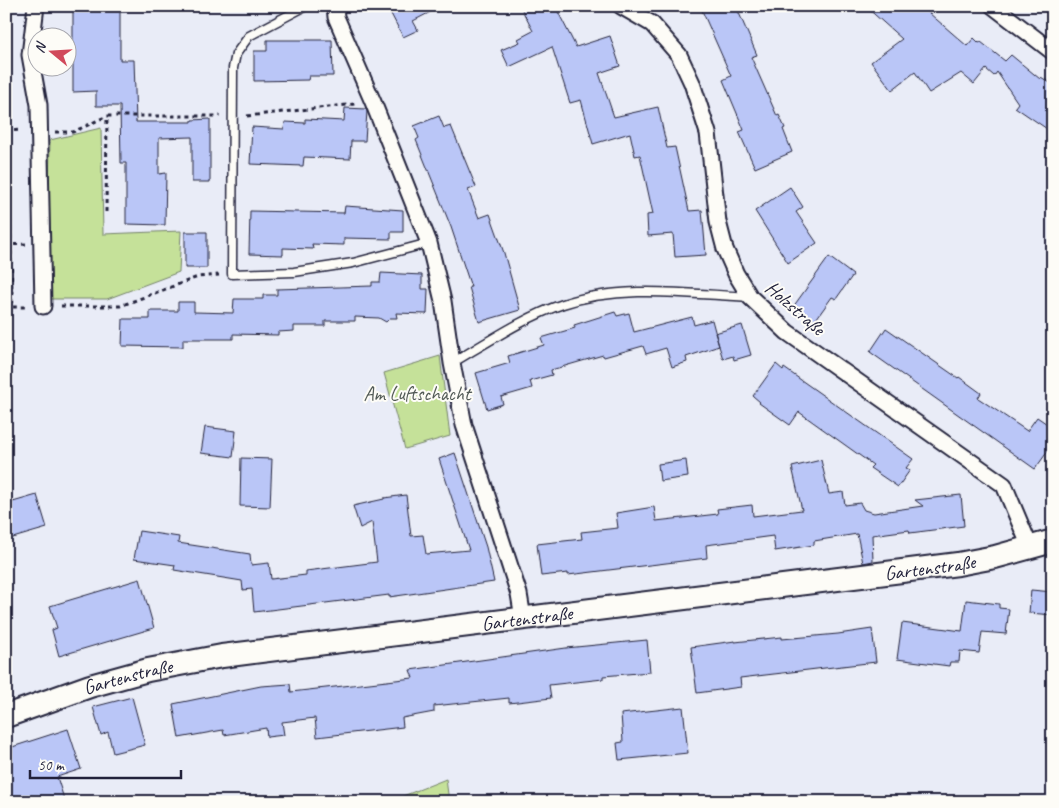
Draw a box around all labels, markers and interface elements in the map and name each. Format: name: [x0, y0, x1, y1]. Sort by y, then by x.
north arrow: [28, 28, 78, 78]
text: N: [31, 39, 50, 55]
street label: Holzstraße: [760, 275, 831, 342]
park label: Am Luftschacht: [363, 381, 473, 406]
street label: Gartenstraße: [883, 548, 979, 586]
street label: Gartenstraße: [480, 600, 575, 636]
street label: Gartenstraße: [79, 653, 176, 700]
scale bar: [30, 748, 181, 780]
text: 50 m: [38, 756, 65, 775]

